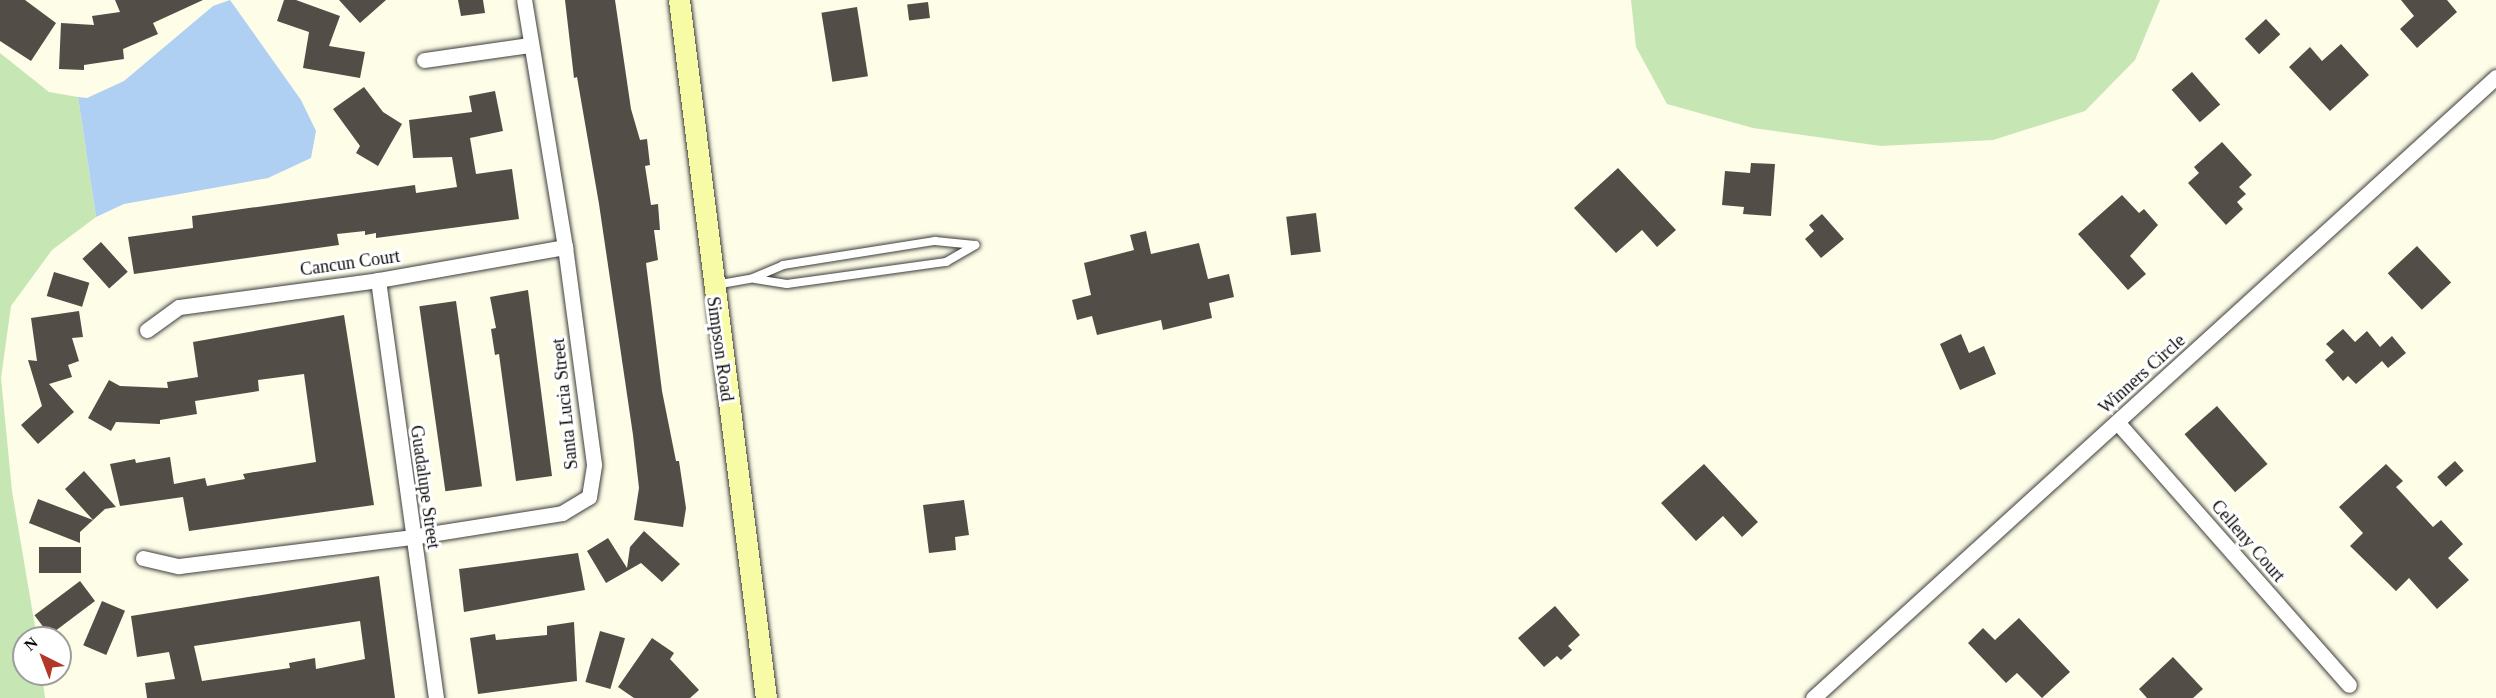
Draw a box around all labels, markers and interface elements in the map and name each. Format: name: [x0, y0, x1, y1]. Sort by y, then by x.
street label: Cancun Court: [299, 245, 401, 281]
street label: Simpson Road: [702, 295, 738, 403]
street label: Winners Circle: [2094, 330, 2190, 418]
street label: Santa Lucia Street: [547, 337, 583, 471]
street label: Guadalupe Street: [406, 424, 444, 550]
street label: Celleny Court: [2207, 496, 2289, 586]
north arrow: [12, 626, 72, 686]
text: N: [21, 634, 41, 654]

